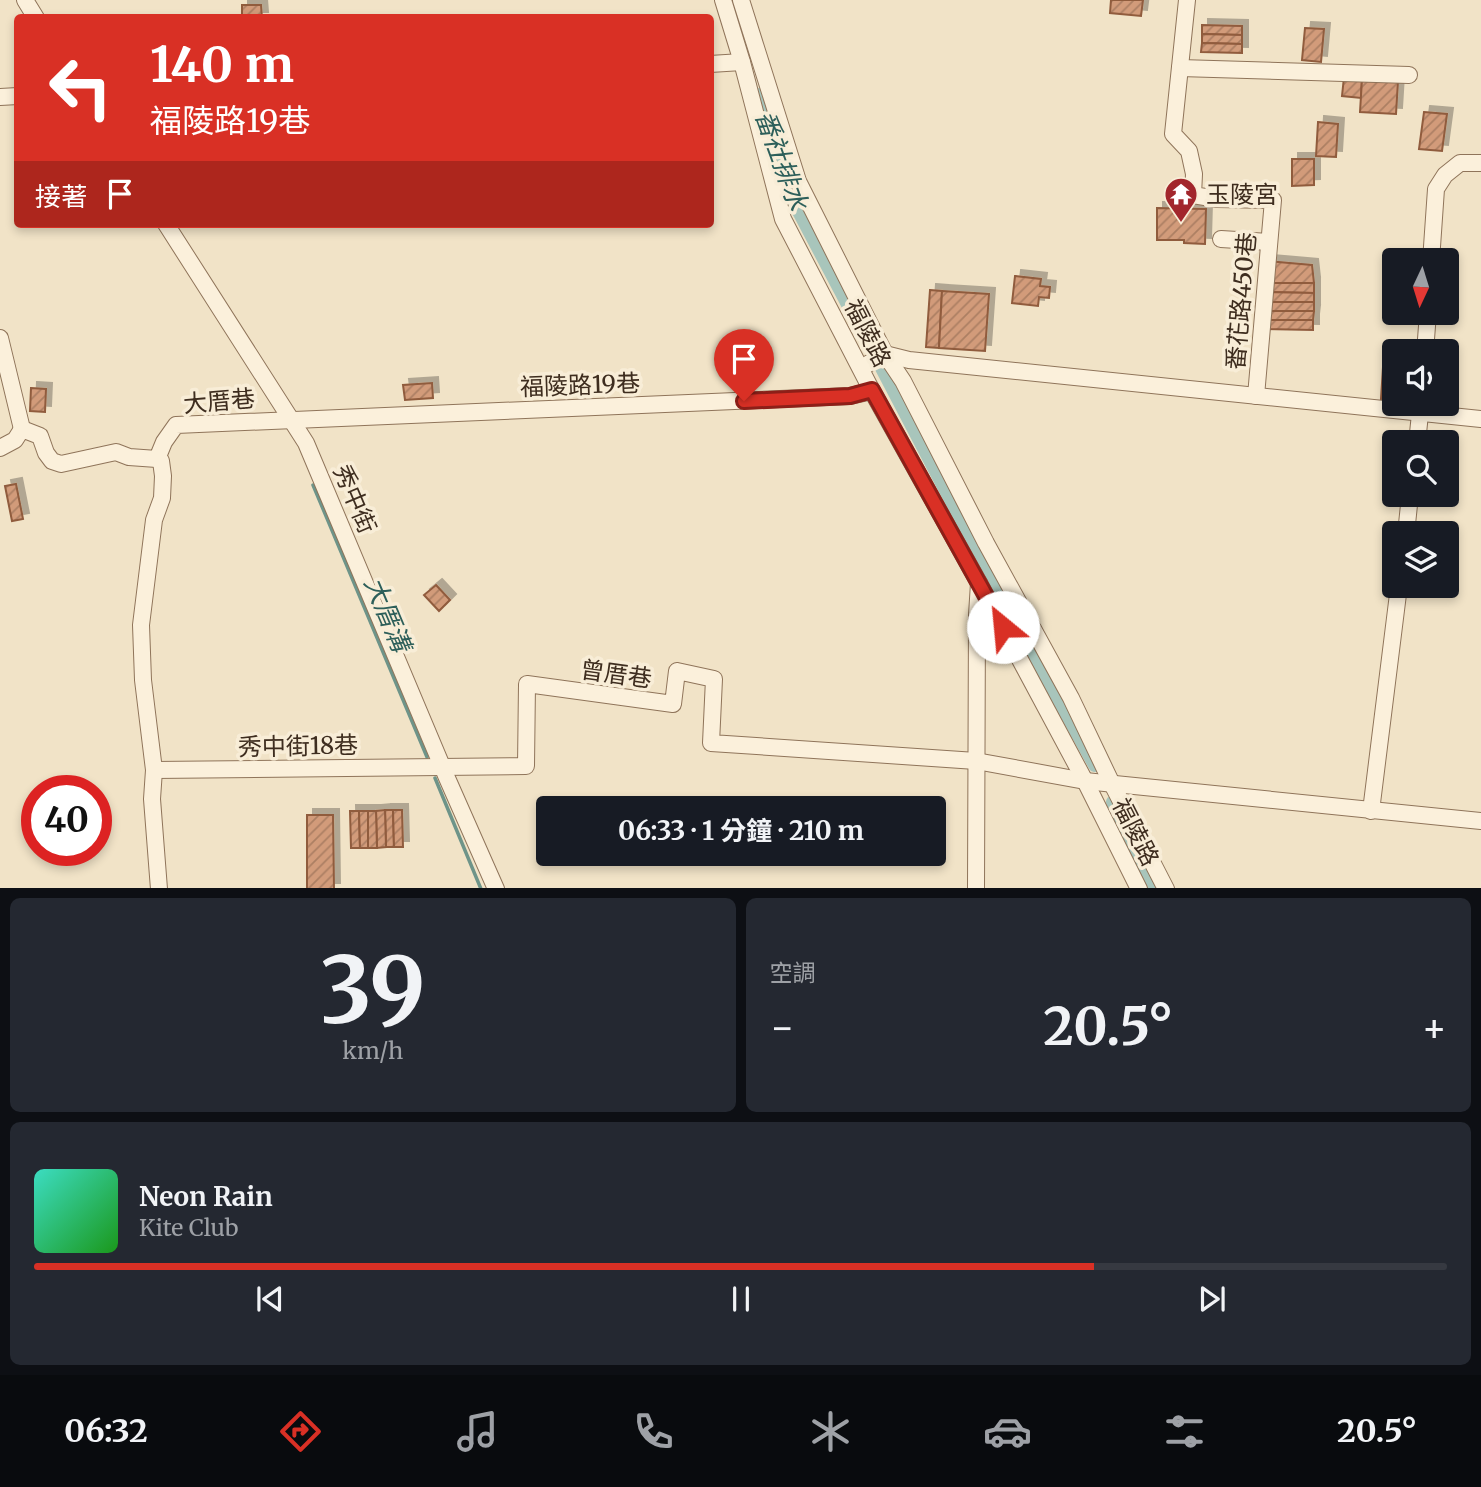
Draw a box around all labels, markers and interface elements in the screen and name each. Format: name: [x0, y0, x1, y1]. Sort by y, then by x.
text: 140 m: [150, 34, 294, 95]
icon: left: [35, 42, 126, 133]
text: 福陵路19巷: [150, 101, 310, 141]
water label: 番社排水: [749, 105, 816, 215]
icon: arrive: [101, 175, 139, 213]
temple icon: 玉陵宮: [1162, 175, 1200, 224]
place label: 玉陵宮: [1206, 179, 1278, 210]
text: 接著: [35, 180, 87, 213]
street label: 番花路450巷: [1220, 231, 1262, 371]
north arrow: [1382, 248, 1460, 326]
map controls: [1382, 248, 1459, 598]
street label: 福陵路: [838, 294, 898, 372]
pin: [714, 329, 774, 401]
button: sound: [1382, 339, 1459, 416]
icon: arrive: [725, 340, 763, 378]
street label: 福陵路19巷: [519, 367, 641, 403]
street label: 大厝巷: [182, 382, 256, 420]
button: search: [1382, 430, 1459, 507]
street label: 秀中街: [327, 460, 383, 538]
button: layers: [1382, 521, 1459, 598]
water label: 大厝溝: [358, 572, 420, 660]
position arrow: [966, 590, 1040, 664]
street label: 曾厝巷: [578, 654, 654, 694]
street label: 秀中街18巷: [238, 729, 358, 763]
speed limit sign: 40: [21, 775, 112, 866]
street label: 福陵路: [1106, 793, 1166, 871]
text: 06:33 · 1 分鐘 · 210 m: [618, 814, 864, 847]
text: 39: [320, 933, 426, 1048]
text: 空調: [770, 958, 816, 987]
text: 20.5°: [1043, 994, 1173, 1059]
text: −: [770, 1004, 795, 1051]
text: +: [1422, 1004, 1447, 1051]
text: km/h: [342, 1036, 403, 1065]
text: Neon Rain: [139, 1180, 273, 1213]
text: Kite Club: [139, 1213, 238, 1242]
icon: previous: [251, 1280, 289, 1318]
icon: pause: [722, 1280, 760, 1318]
icon: next: [1193, 1280, 1231, 1318]
icon: directions: [276, 1407, 325, 1456]
icon: music: [453, 1407, 502, 1456]
icon: phone: [629, 1407, 678, 1456]
icon: climate: [806, 1407, 855, 1456]
icon: car: [983, 1407, 1032, 1456]
icon: filters: [1160, 1407, 1209, 1456]
text: 06:32: [64, 1411, 148, 1451]
text: 20.5°: [1337, 1411, 1417, 1451]

